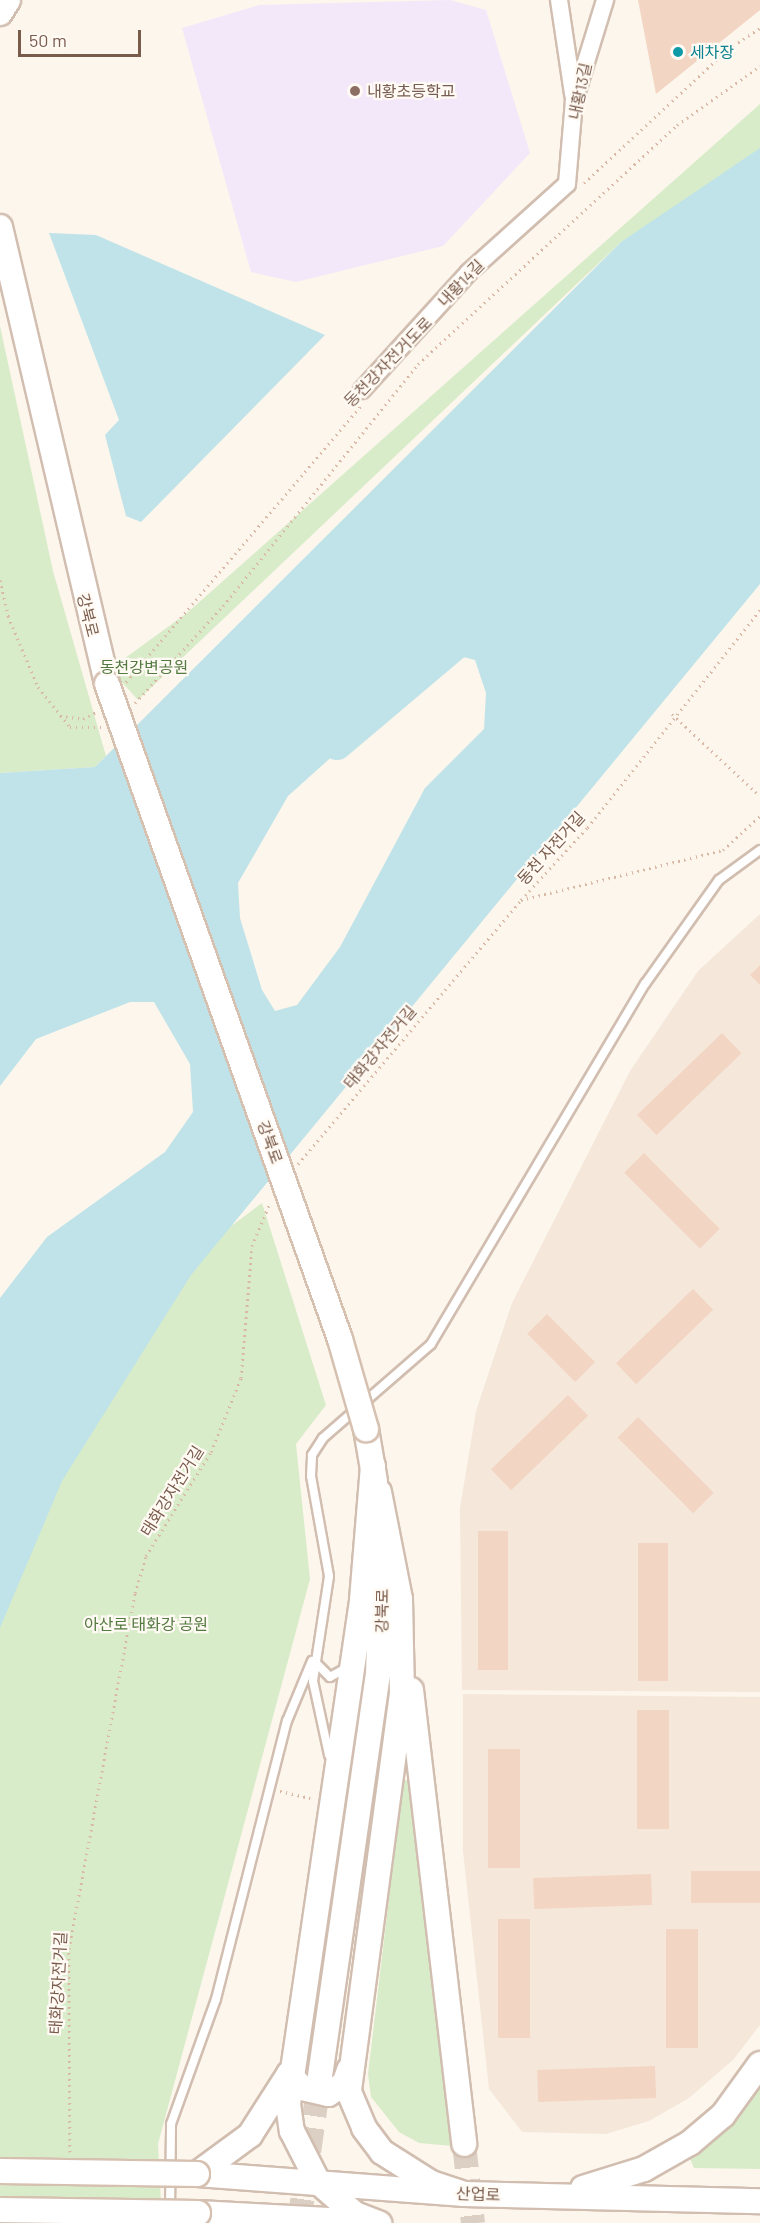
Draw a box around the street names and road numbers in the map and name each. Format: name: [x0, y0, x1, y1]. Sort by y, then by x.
street label: 내황13길: [565, 61, 595, 121]
street label: 내황14길: [434, 255, 488, 311]
street label: 동천강자전거도로: [340, 313, 436, 411]
street label: 강북로: [73, 591, 103, 639]
street label: 동천 자전거길: [513, 808, 589, 888]
street label: 태화강자전거길: [340, 1001, 420, 1093]
street label: 강북로: [253, 1118, 287, 1166]
street label: 태화강자전거길: [137, 1442, 207, 1540]
street label: 강북로: [372, 1589, 392, 1633]
street label: 태화강자전거길: [46, 1931, 70, 2035]
street label: 산업로: [456, 2184, 500, 2204]

